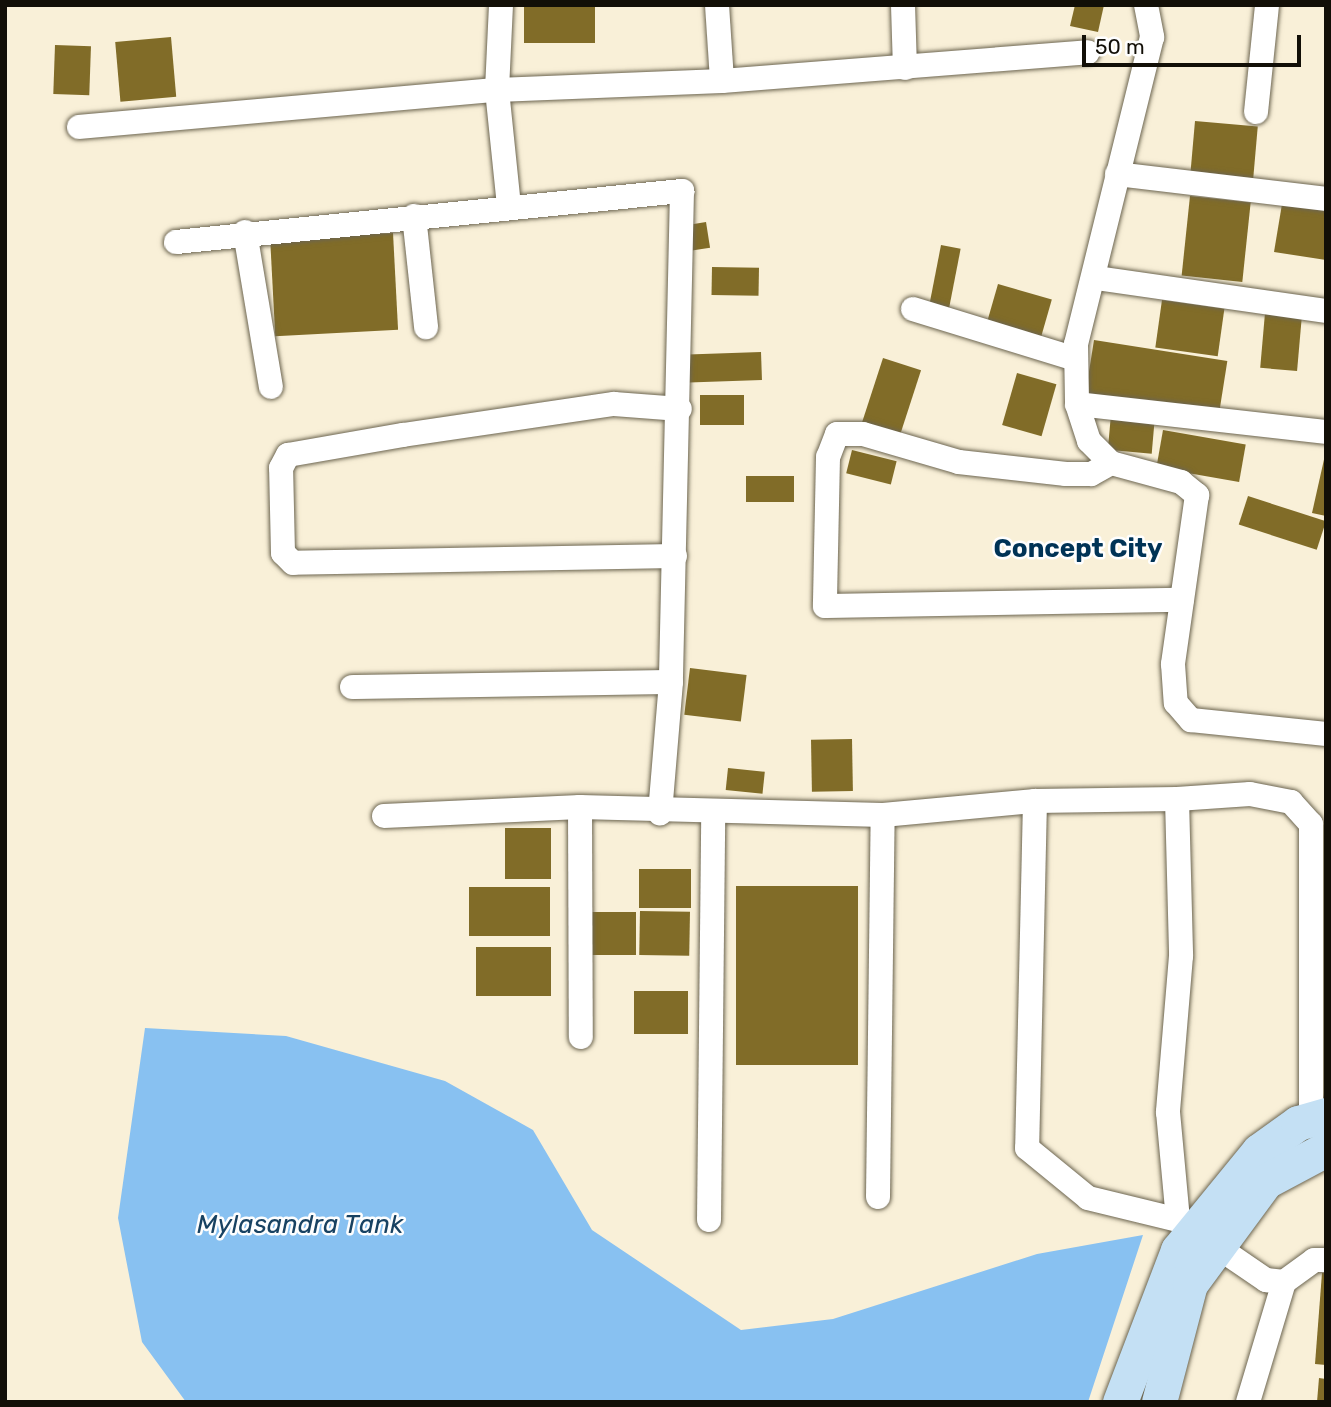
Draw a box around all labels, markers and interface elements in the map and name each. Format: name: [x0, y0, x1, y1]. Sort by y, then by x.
scale bar: [1086, 21, 1305, 65]
text: 50 m: [1095, 34, 1145, 59]
district label: Concept City: [993, 533, 1163, 565]
water label: Mylasandra Tank: [196, 1209, 404, 1241]

